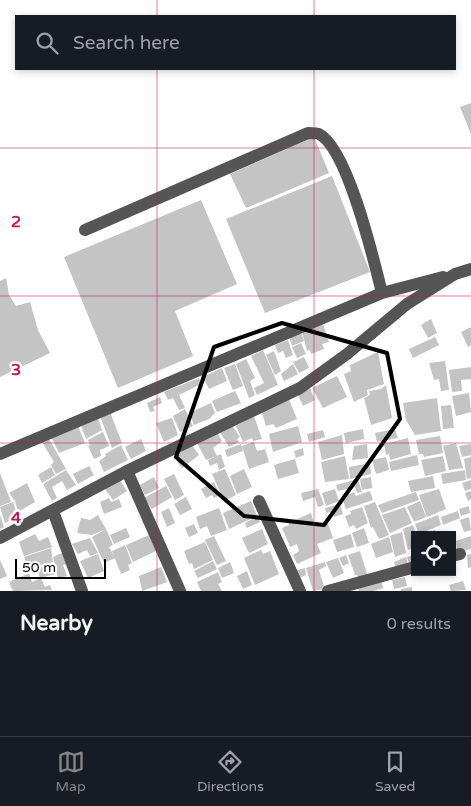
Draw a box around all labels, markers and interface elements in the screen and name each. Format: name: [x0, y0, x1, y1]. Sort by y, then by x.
search box: [15, 15, 456, 70]
icon: search: [33, 29, 61, 57]
text: Search here: [73, 32, 180, 54]
text: 2: [11, 212, 21, 232]
text: 3: [11, 360, 21, 380]
text: 4: [11, 508, 21, 528]
map controls: [411, 531, 456, 576]
button: locate: [411, 531, 456, 576]
scale bar: [15, 556, 106, 579]
text: 50 m: [22, 559, 56, 576]
text: Nearby: [20, 611, 93, 636]
text: 0 results: [387, 614, 451, 634]
tab: Map: [56, 748, 86, 795]
tab: Directions: [197, 748, 264, 795]
tab: Saved: [375, 748, 415, 795]

